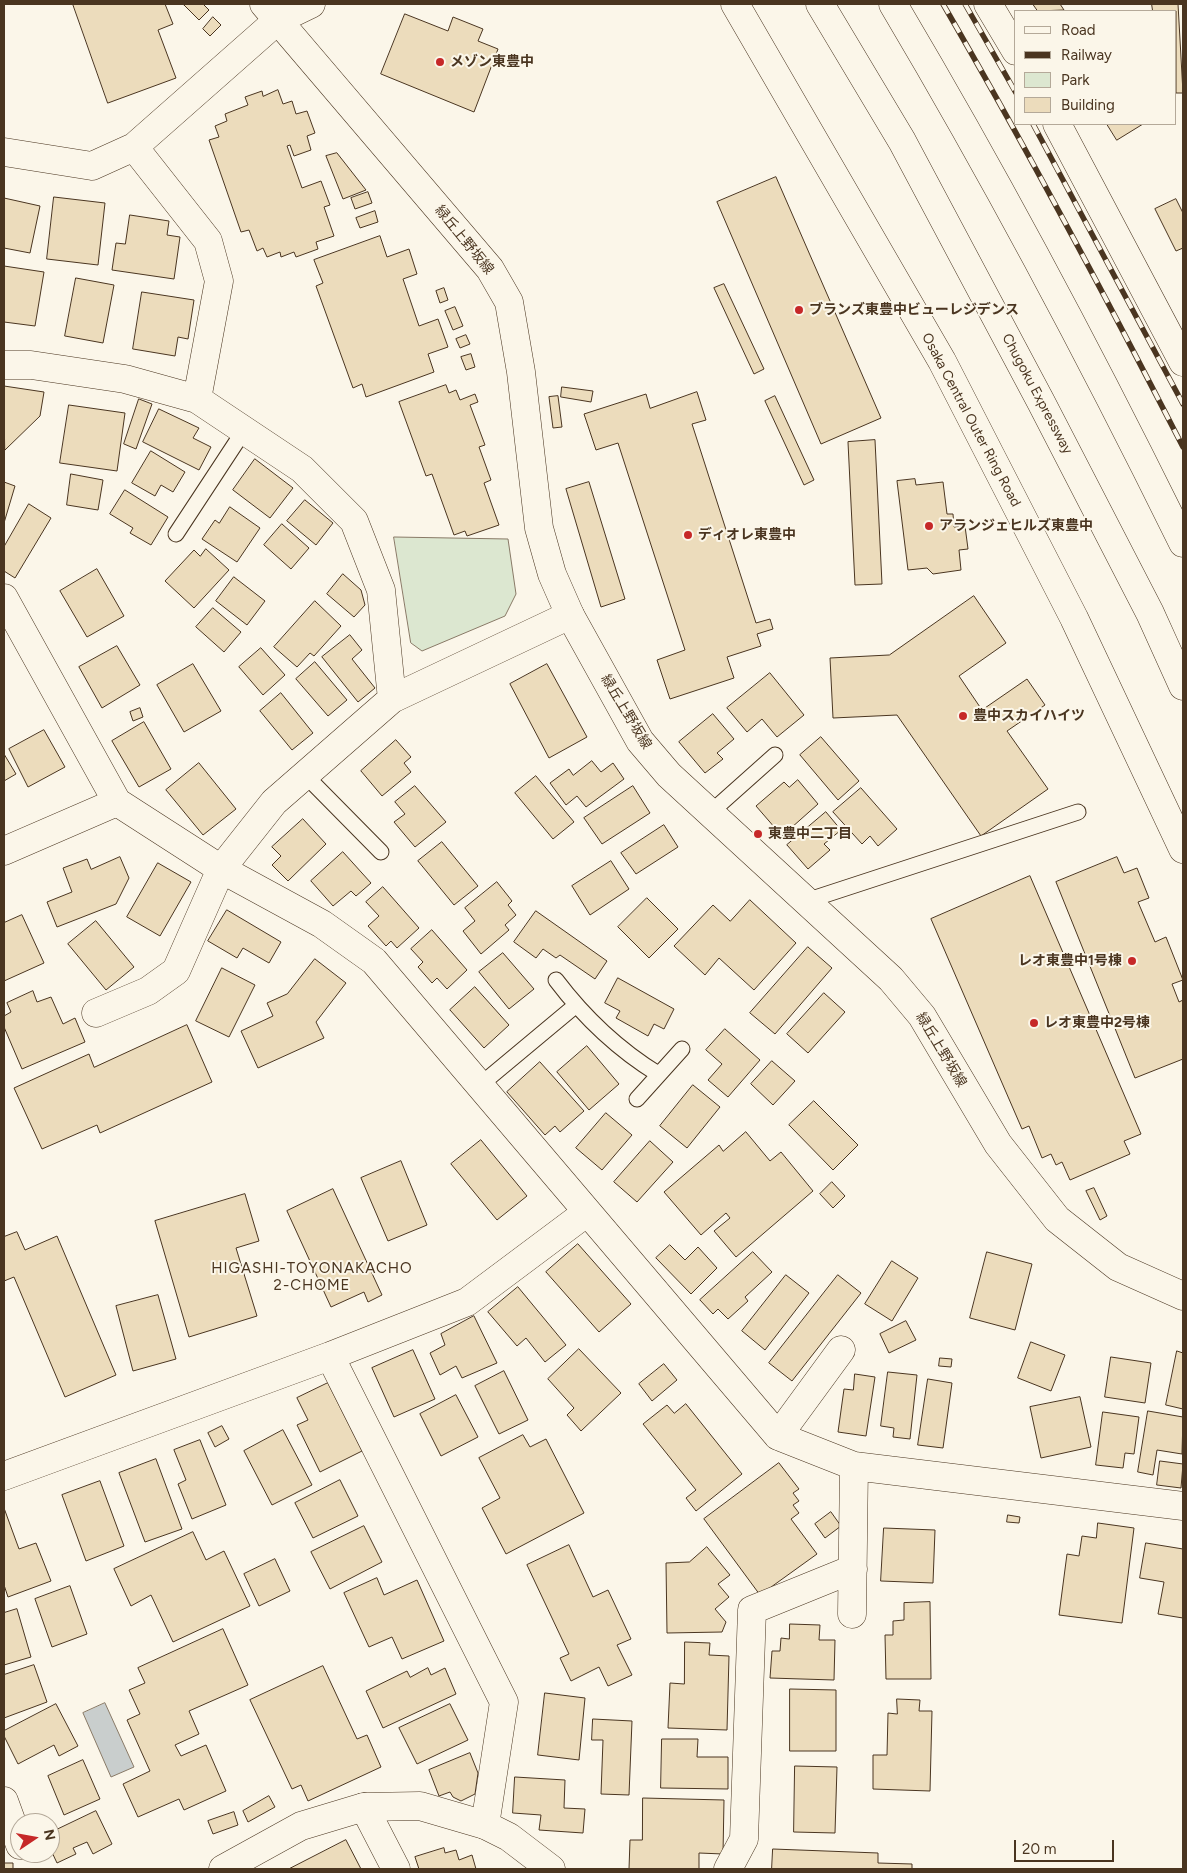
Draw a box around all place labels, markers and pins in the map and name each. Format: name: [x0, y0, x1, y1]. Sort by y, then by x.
place label: メゾン東豊中: [450, 54, 534, 70]
marker: メゾン東豊中: [434, 56, 446, 68]
place label: ブランズ東豊中ビューレジデンス: [809, 302, 1019, 318]
marker: ブランズ東豊中ビューレジデンス: [793, 304, 805, 316]
place label: アランジェヒルズ東豊中: [939, 518, 1093, 534]
marker: アランジェヒルズ東豊中: [923, 520, 935, 532]
place label: ディオレ東豊中: [698, 527, 796, 543]
marker: ディオレ東豊中: [682, 529, 694, 541]
place label: 豊中スカイハイツ: [973, 708, 1085, 724]
marker: 豊中スカイハイツ: [957, 710, 969, 722]
place label: 東豊中二丁目: [768, 826, 852, 842]
marker: 東豊中二丁目: [752, 828, 764, 840]
place label: レオ東豊中1号棟: [1018, 953, 1122, 969]
marker: レオ東豊中1号棟: [1126, 955, 1138, 967]
place label: レオ東豊中2号棟: [1044, 1015, 1150, 1031]
marker: レオ東豊中2号棟: [1028, 1017, 1040, 1029]

